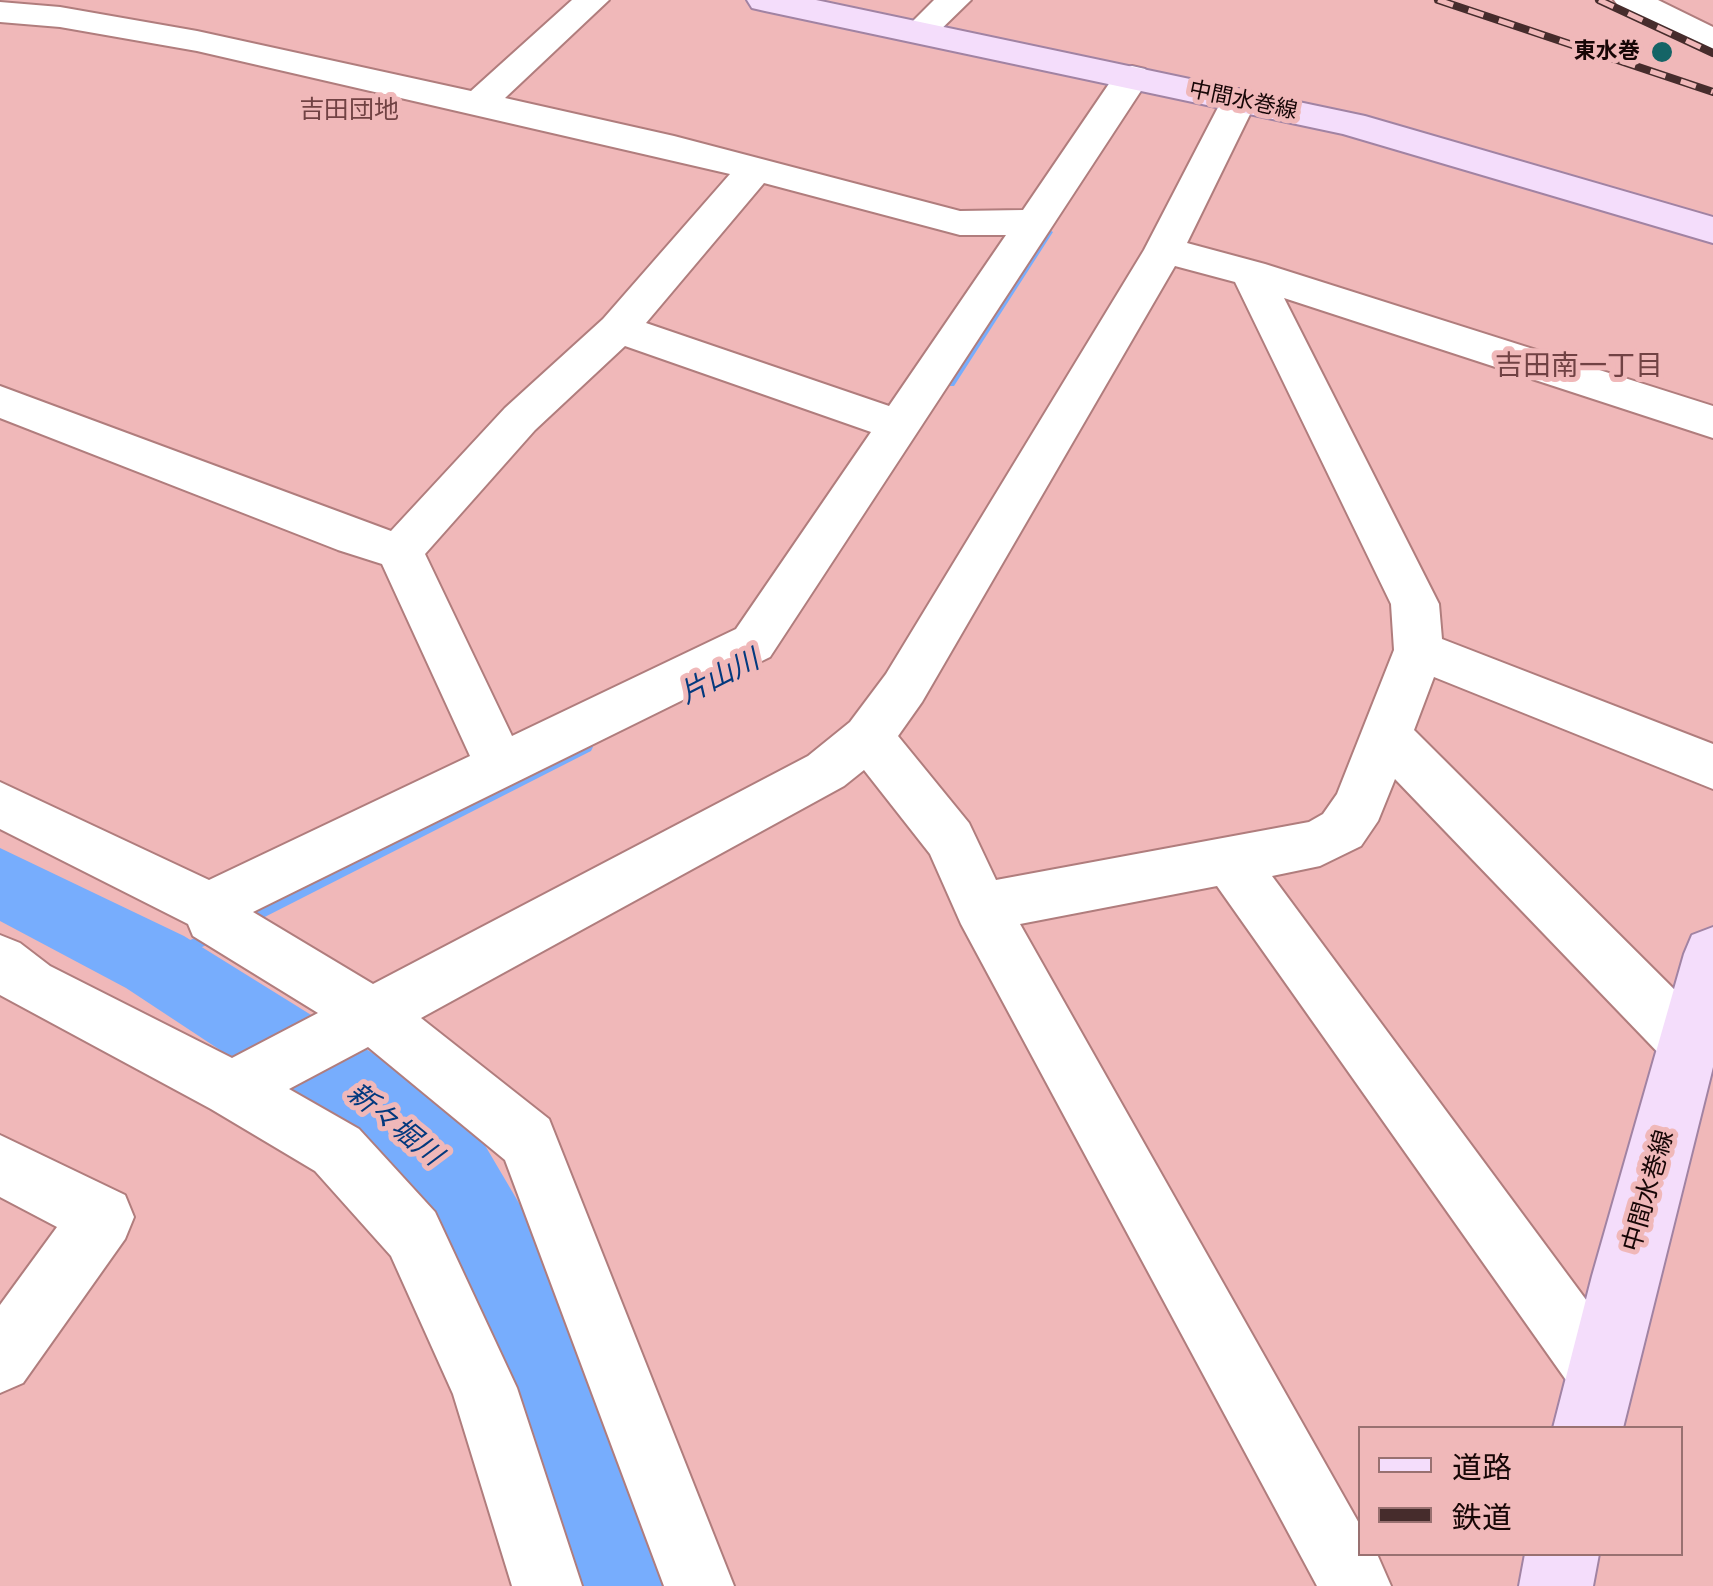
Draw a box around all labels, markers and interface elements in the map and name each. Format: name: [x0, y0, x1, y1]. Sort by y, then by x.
place label: 東水巻: [1574, 39, 1640, 65]
marker: 東水巻: [1649, 39, 1675, 65]
street label: 中間水巻線: [1186, 77, 1300, 125]
district label: 吉田団地: [299, 96, 399, 126]
district label: 吉田南一丁目: [1495, 350, 1663, 384]
water label: 片山川: [675, 644, 765, 712]
water label: 新々堀川: [340, 1077, 448, 1173]
street label: 中間水巻線: [1617, 1127, 1681, 1255]
legend: [1358, 1426, 1683, 1556]
text: 道路: [1452, 1450, 1512, 1486]
text: 鉄道: [1452, 1500, 1512, 1536]

